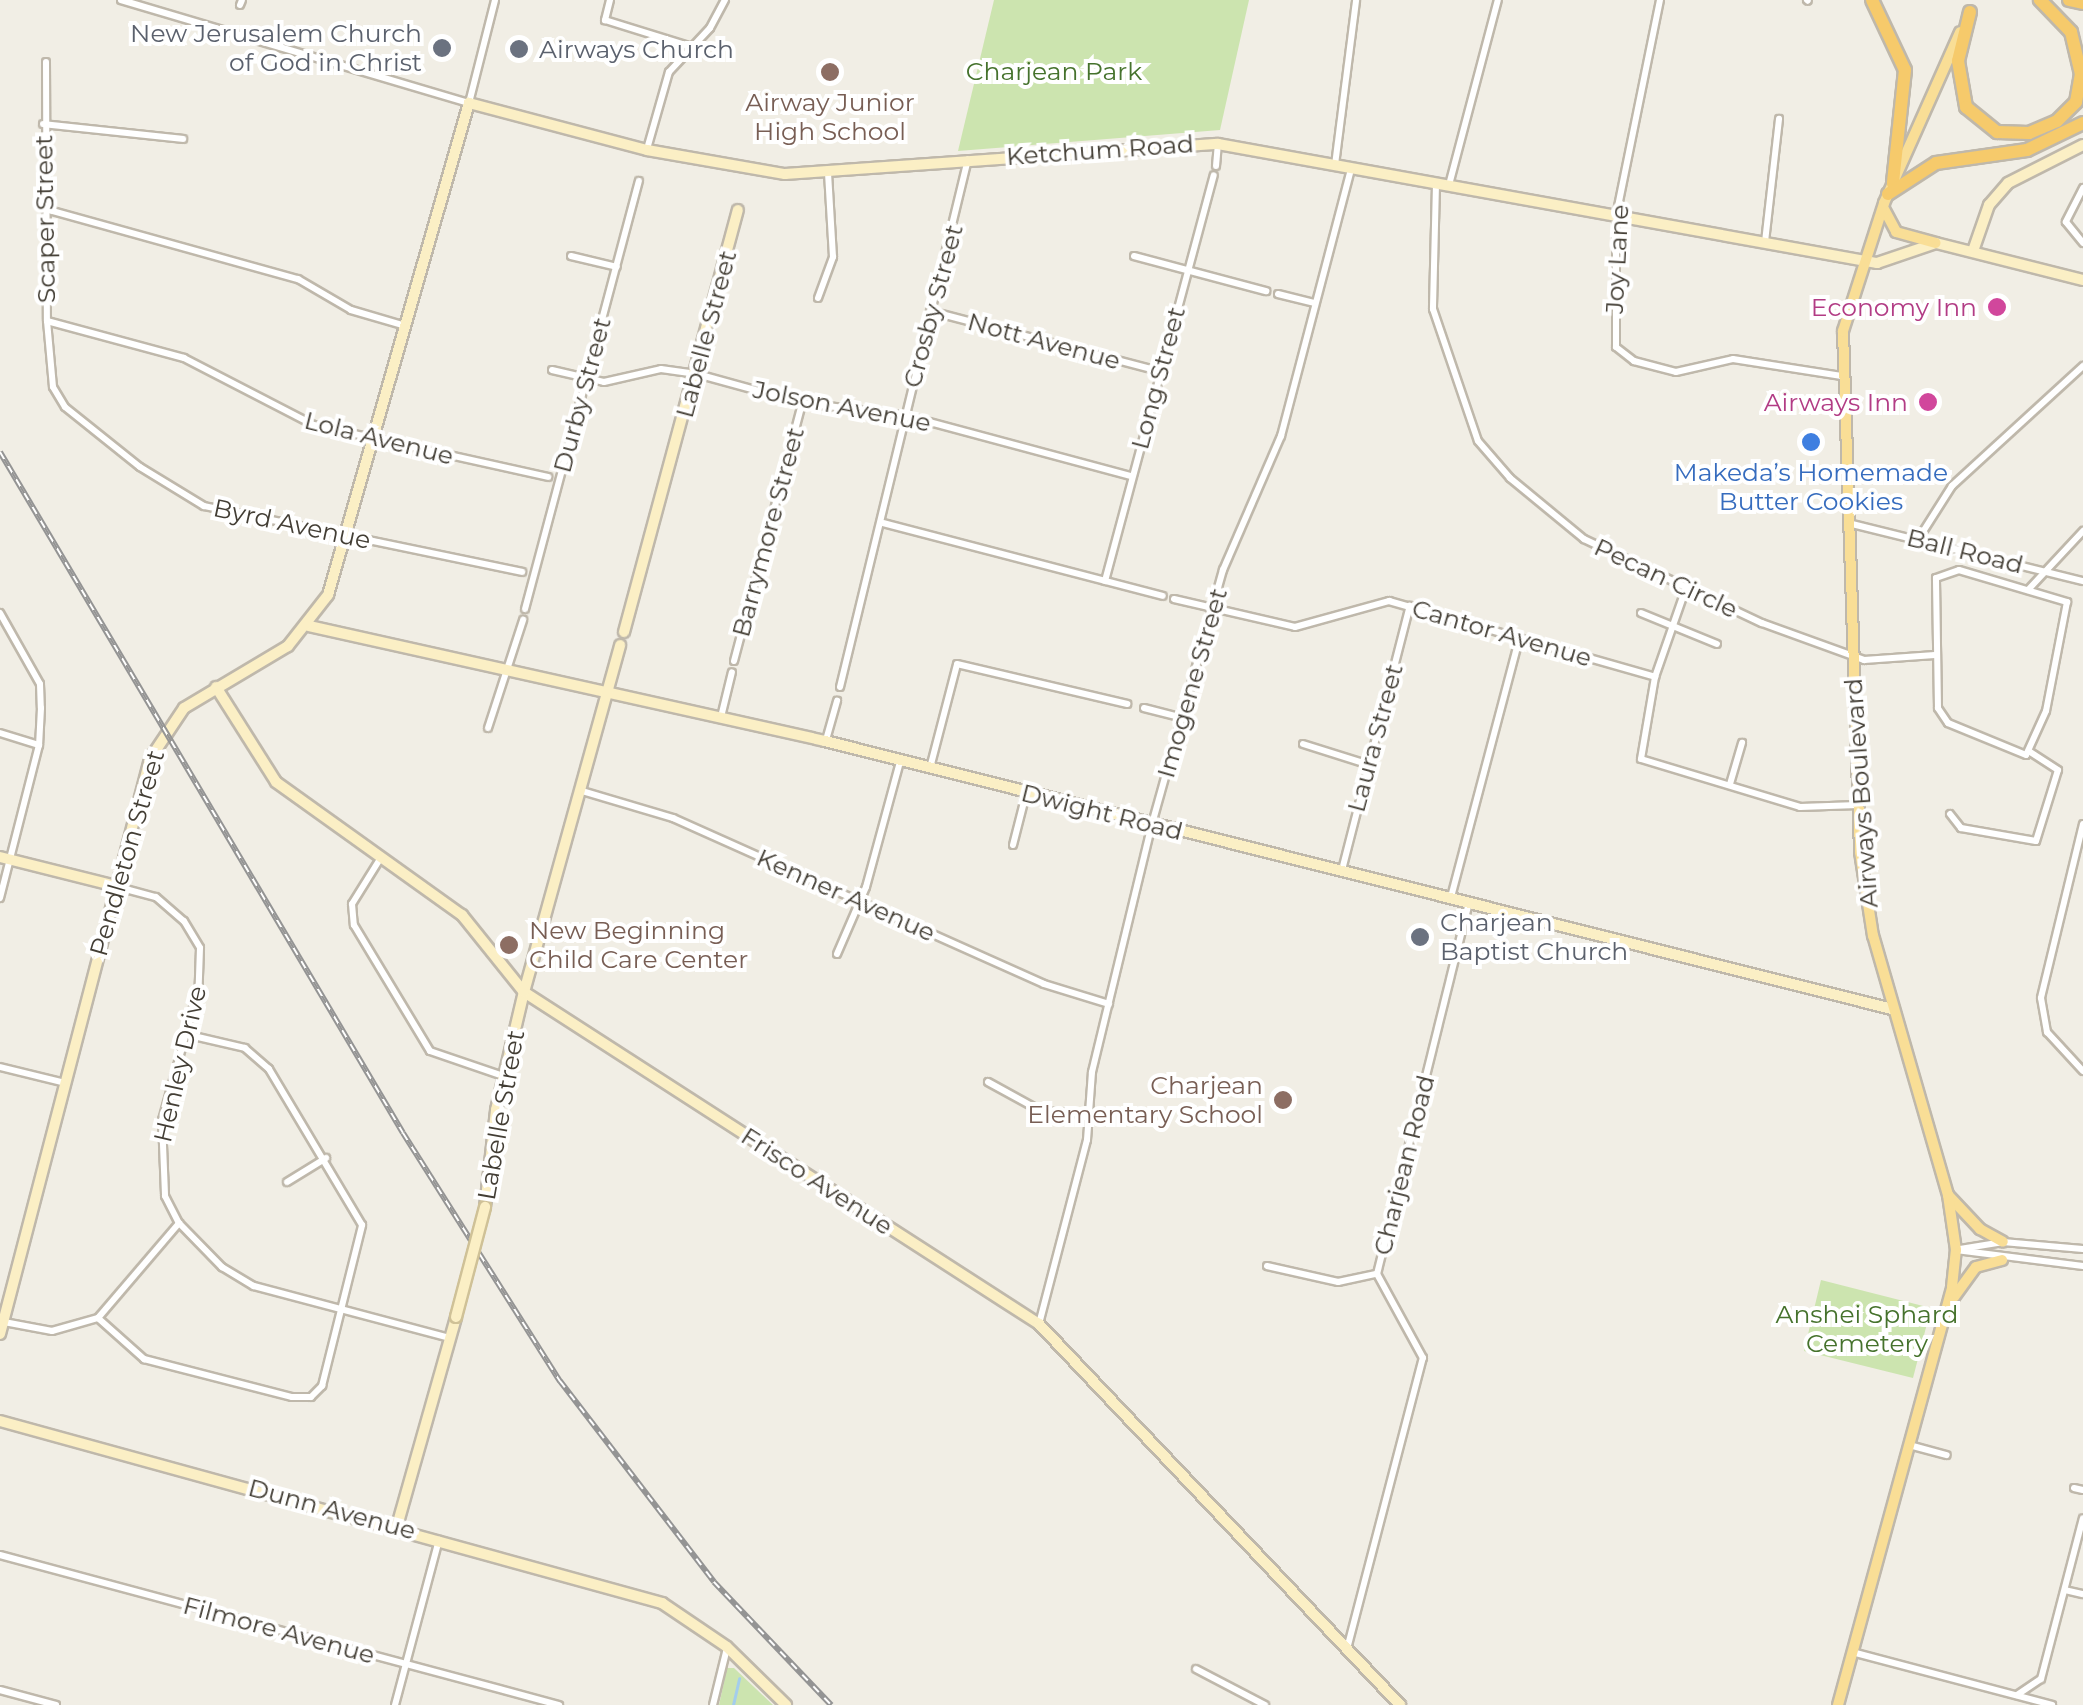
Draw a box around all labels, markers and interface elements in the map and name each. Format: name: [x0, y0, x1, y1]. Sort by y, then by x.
place label: New Jerusalem Church of God in Christ: [130, 19, 422, 78]
place label: Airways Church: [539, 34, 734, 64]
marker: New Jerusalem Church of God in Christ: [431, 37, 453, 59]
marker: Airways Church: [508, 38, 530, 60]
park label: Charjean Park: [966, 56, 1142, 86]
marker: Airway Junior High School: [819, 61, 841, 83]
place label: Airway Junior High School: [745, 88, 915, 147]
street label: Ketchum Road: [1005, 128, 1195, 172]
street label: Scaper Street: [29, 135, 61, 303]
street label: Joy Lane: [1599, 204, 1635, 314]
street label: Crosby Street: [897, 221, 969, 391]
street label: Labelle Street: [669, 247, 743, 421]
place label: Economy Inn: [1811, 292, 1977, 322]
marker: Economy Inn: [1986, 296, 2008, 318]
street label: Long Street: [1125, 303, 1191, 453]
street label: Nott Avenue: [964, 306, 1124, 376]
street label: Durby Street: [547, 314, 617, 476]
street label: Jolson Avenue: [750, 374, 934, 438]
place label: Airways Inn: [1764, 387, 1908, 417]
marker: Airways Inn: [1917, 391, 1939, 413]
street label: Lola Avenue: [301, 405, 457, 471]
street label: Barrymore Street: [726, 424, 810, 640]
marker: Makeda’s Homemade Butter Cookies: [1800, 431, 1822, 453]
place label: Makeda’s Homemade Butter Cookies: [1674, 458, 1948, 517]
street label: Byrd Avenue: [211, 493, 373, 555]
street label: Ball Road: [1904, 522, 2026, 580]
street label: Pecan Circle: [1589, 532, 1743, 624]
street label: Imogene Street: [1151, 585, 1233, 781]
street label: Cantor Avenue: [1409, 593, 1595, 673]
street label: Laura Street: [1341, 661, 1409, 815]
street label: Airways Boulevard: [1838, 677, 1884, 909]
street label: Pendleton Street: [83, 747, 171, 959]
street label: Dwight Road: [1018, 777, 1186, 847]
street label: Kenner Avenue: [752, 842, 940, 948]
place label: Charjean Baptist Church: [1440, 908, 1628, 967]
place label: New Beginning Child Care Center: [529, 916, 748, 975]
marker: Charjean Baptist Church: [1409, 926, 1431, 948]
marker: New Beginning Child Care Center: [498, 934, 520, 956]
street label: Henley Drive: [147, 983, 213, 1145]
street label: Labelle Street: [471, 1028, 531, 1202]
place label: Charjean Elementary School: [1027, 1071, 1263, 1130]
street label: Charjean Road: [1367, 1072, 1441, 1258]
marker: Charjean Elementary School: [1272, 1089, 1294, 1111]
street label: Frisco Avenue: [736, 1121, 898, 1241]
park label: Anshei Sphard Cemetery: [1776, 1300, 1958, 1359]
street label: Dunn Avenue: [245, 1472, 419, 1546]
street label: Filmore Avenue: [180, 1590, 378, 1670]

